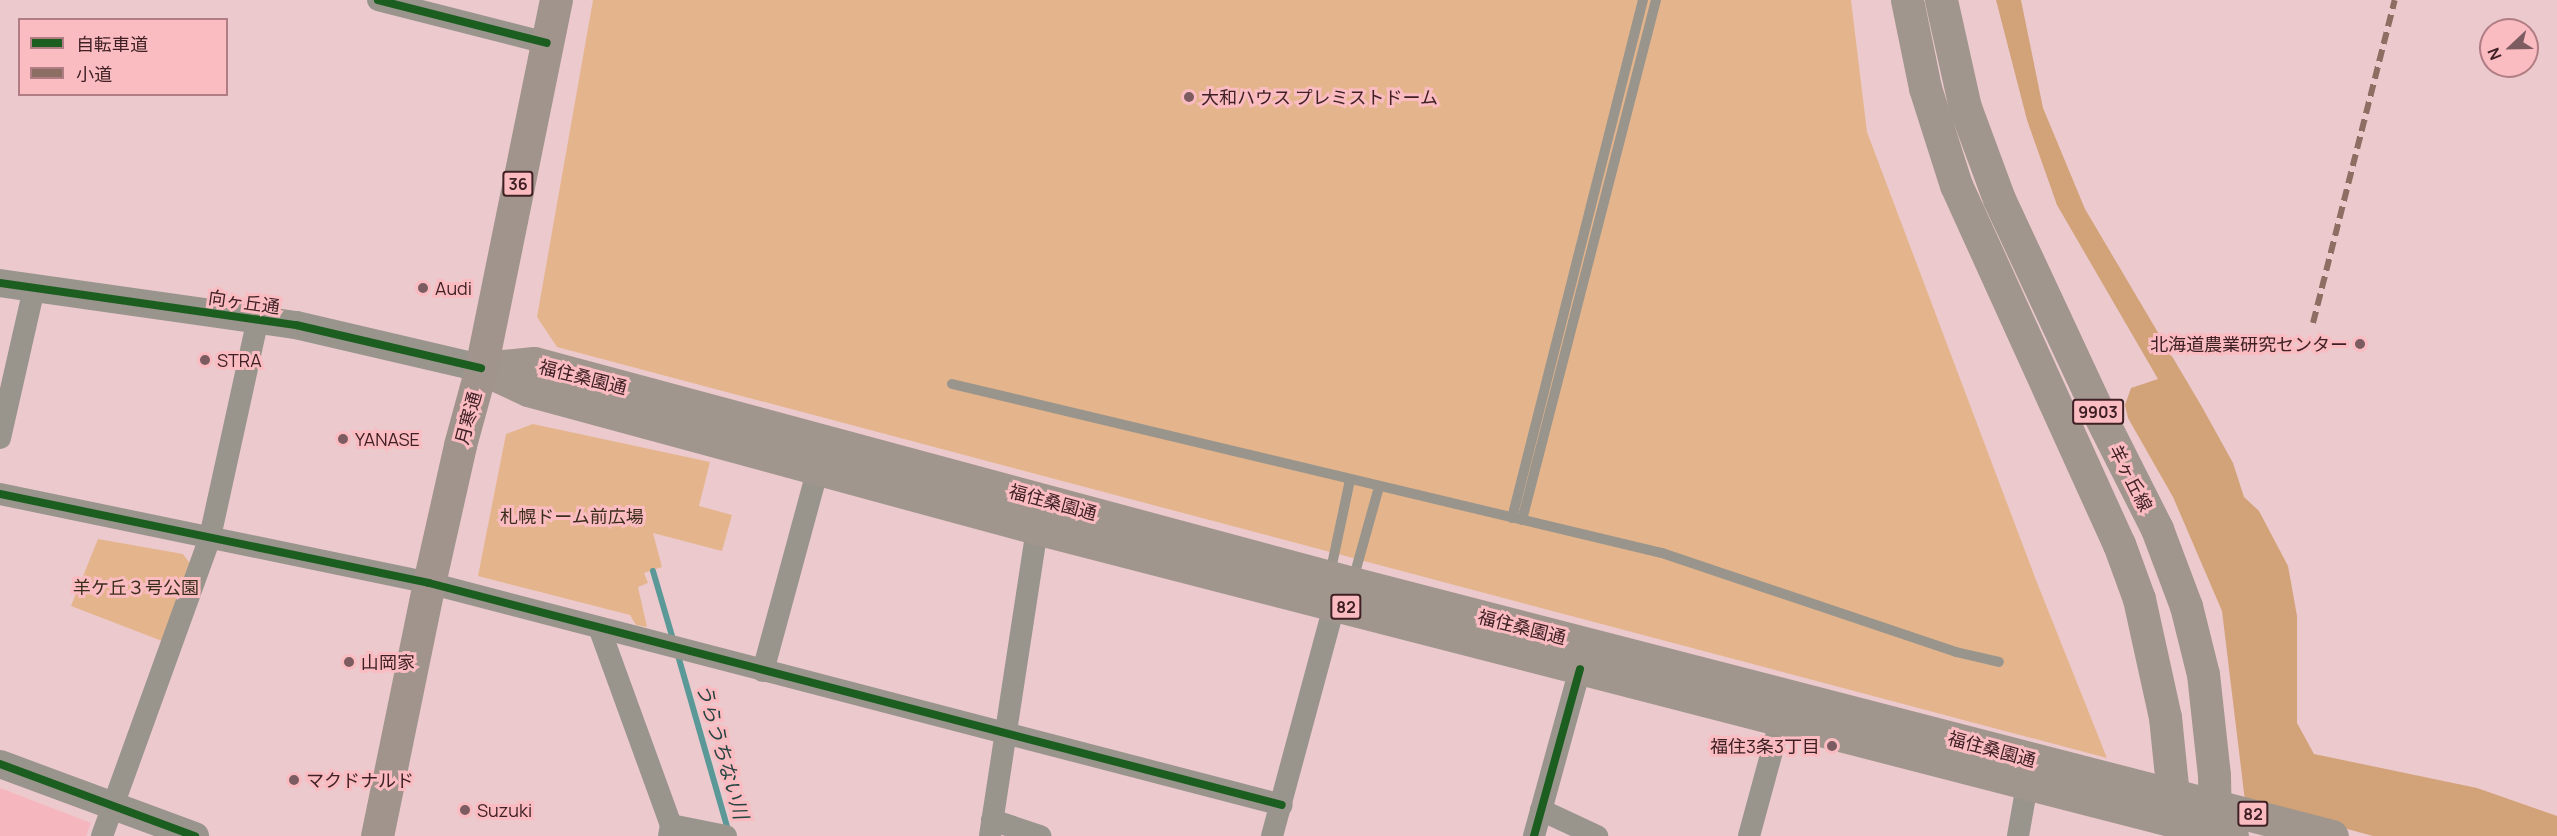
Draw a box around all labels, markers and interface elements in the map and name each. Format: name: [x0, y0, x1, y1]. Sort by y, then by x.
legend: [18, 18, 228, 96]
north arrow: [2479, 18, 2539, 78]
text: 自転車道: [76, 32, 148, 56]
text: N: [2482, 45, 2507, 63]
text: 小道: [76, 62, 112, 86]
place label: 大和ハウス プレミストドーム: [1201, 86, 1439, 108]
marker: 大和ハウス プレミストドーム: [1182, 90, 1196, 104]
road number: 36: [502, 171, 534, 197]
place label: Audi: [435, 277, 472, 299]
marker: Audi: [416, 281, 430, 295]
street label: 向ヶ丘通: [207, 286, 281, 318]
place label: 北海道農業研究センター: [2150, 333, 2348, 355]
marker: 北海道農業研究センター: [2353, 337, 2367, 351]
place label: STRA: [217, 349, 262, 371]
marker: STRA: [198, 353, 212, 367]
street label: 福住桑園通: [537, 356, 629, 398]
street label: 月寒通: [451, 389, 485, 447]
road number: 9903: [2071, 399, 2125, 425]
place label: YANASE: [355, 428, 420, 450]
marker: YANASE: [336, 432, 350, 446]
street label: 羊ヶ丘線: [2105, 441, 2157, 515]
street label: 福住桑園通: [1007, 480, 1099, 524]
park label: 札幌ドーム前広場: [500, 505, 644, 527]
park label: 羊ケ丘３号公園: [73, 576, 199, 598]
road number: 82: [1330, 594, 1362, 620]
street label: 福住桑園通: [1476, 606, 1568, 648]
place label: 山岡家: [361, 651, 415, 673]
marker: 山岡家: [342, 655, 356, 669]
water label: うらうちない川: [692, 680, 754, 822]
street label: 福住桑園通: [1946, 727, 2038, 771]
place label: 福住3条3丁目: [1710, 735, 1820, 757]
marker: 福住3条3丁目: [1825, 739, 1839, 753]
place label: マクドナルド: [306, 769, 414, 791]
marker: マクドナルド: [287, 773, 301, 787]
place label: Suzuki: [477, 799, 532, 821]
road number: 82: [2236, 801, 2270, 827]
marker: Suzuki: [458, 803, 472, 817]

